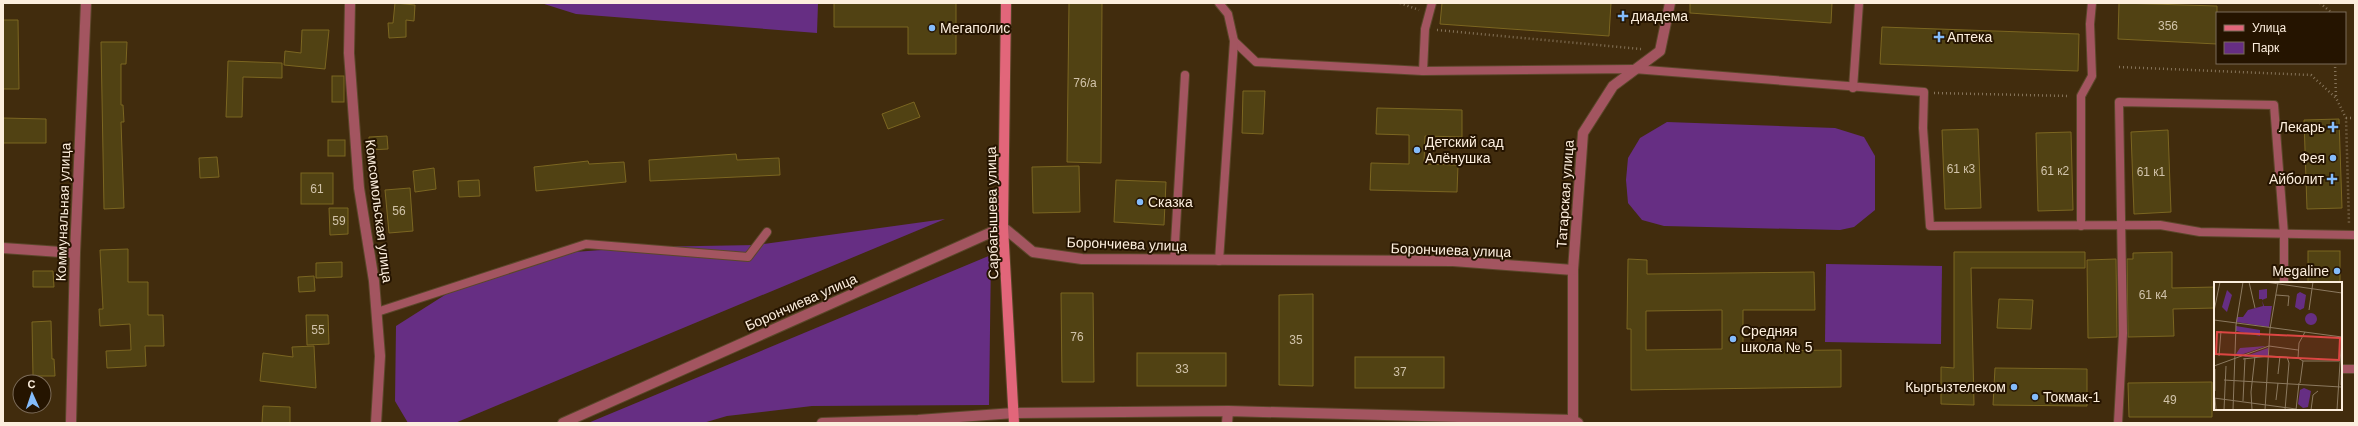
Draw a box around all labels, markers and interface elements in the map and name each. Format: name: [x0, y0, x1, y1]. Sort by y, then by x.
place label: диадема: [1631, 8, 1688, 24]
marker: диадема: [1618, 11, 1628, 21]
legend: [2216, 12, 2346, 64]
house number: 356: [2158, 19, 2178, 33]
place label: Мегаполис: [940, 20, 1010, 36]
text: Улица: [2252, 21, 2286, 35]
marker: Мегаполис: [927, 23, 937, 33]
place label: Аптека: [1947, 29, 1992, 45]
marker: Аптека: [1934, 32, 1944, 42]
text: Парк: [2252, 41, 2280, 55]
house number: 76/а: [1073, 76, 1097, 90]
place label: Лекарь: [2279, 119, 2325, 135]
marker: Лекарь: [2328, 122, 2338, 132]
place label: Детский сад Алёнушка: [1425, 134, 1504, 166]
street label: Комсомольская улица: [362, 138, 396, 284]
street label: Татарская улица: [1553, 139, 1577, 249]
street label: Коммунальная улица: [53, 142, 73, 282]
marker: Детский сад Алёнушка: [1412, 145, 1422, 155]
street label: Сарбагышева улица: [983, 146, 1001, 280]
place label: Фея: [2299, 150, 2325, 166]
marker: Фея: [2328, 153, 2338, 163]
house number: 61 к3: [1947, 162, 1976, 176]
house number: 61 к2: [2041, 164, 2070, 178]
house number: 61 к1: [2137, 165, 2166, 179]
place label: Айболит: [2269, 171, 2325, 187]
marker: Айболит: [2327, 174, 2337, 184]
house number: 61: [310, 182, 324, 196]
place label: Сказка: [1148, 194, 1193, 210]
marker: Сказка: [1135, 197, 1145, 207]
house number: 56: [392, 204, 406, 218]
house number: 59: [332, 214, 346, 228]
street label: Борончиева улица: [1066, 234, 1188, 254]
street label: Борончиева улица: [1390, 240, 1512, 260]
place label: Megaline: [2272, 263, 2329, 279]
marker: Megaline: [2332, 266, 2342, 276]
street label: Борончиева улица: [743, 270, 860, 334]
inset map: [2214, 282, 2342, 410]
house number: 61 к4: [2139, 288, 2168, 302]
house number: 55: [311, 323, 325, 337]
place label: Средняя школа № 5: [1741, 323, 1813, 355]
house number: 76: [1070, 330, 1084, 344]
house number: 35: [1289, 333, 1303, 347]
marker: Средняя школа № 5: [1728, 334, 1738, 344]
house number: 33: [1175, 362, 1189, 376]
house number: 37: [1393, 365, 1407, 379]
north arrow: [12, 374, 52, 414]
text: С: [27, 378, 36, 390]
place label: Кыргызтелеком: [1905, 379, 2006, 395]
marker: Кыргызтелеком: [2009, 382, 2019, 392]
place label: Токмак-1: [2043, 389, 2101, 405]
marker: Токмак-1: [2030, 392, 2040, 402]
house number: 49: [2163, 393, 2177, 407]

